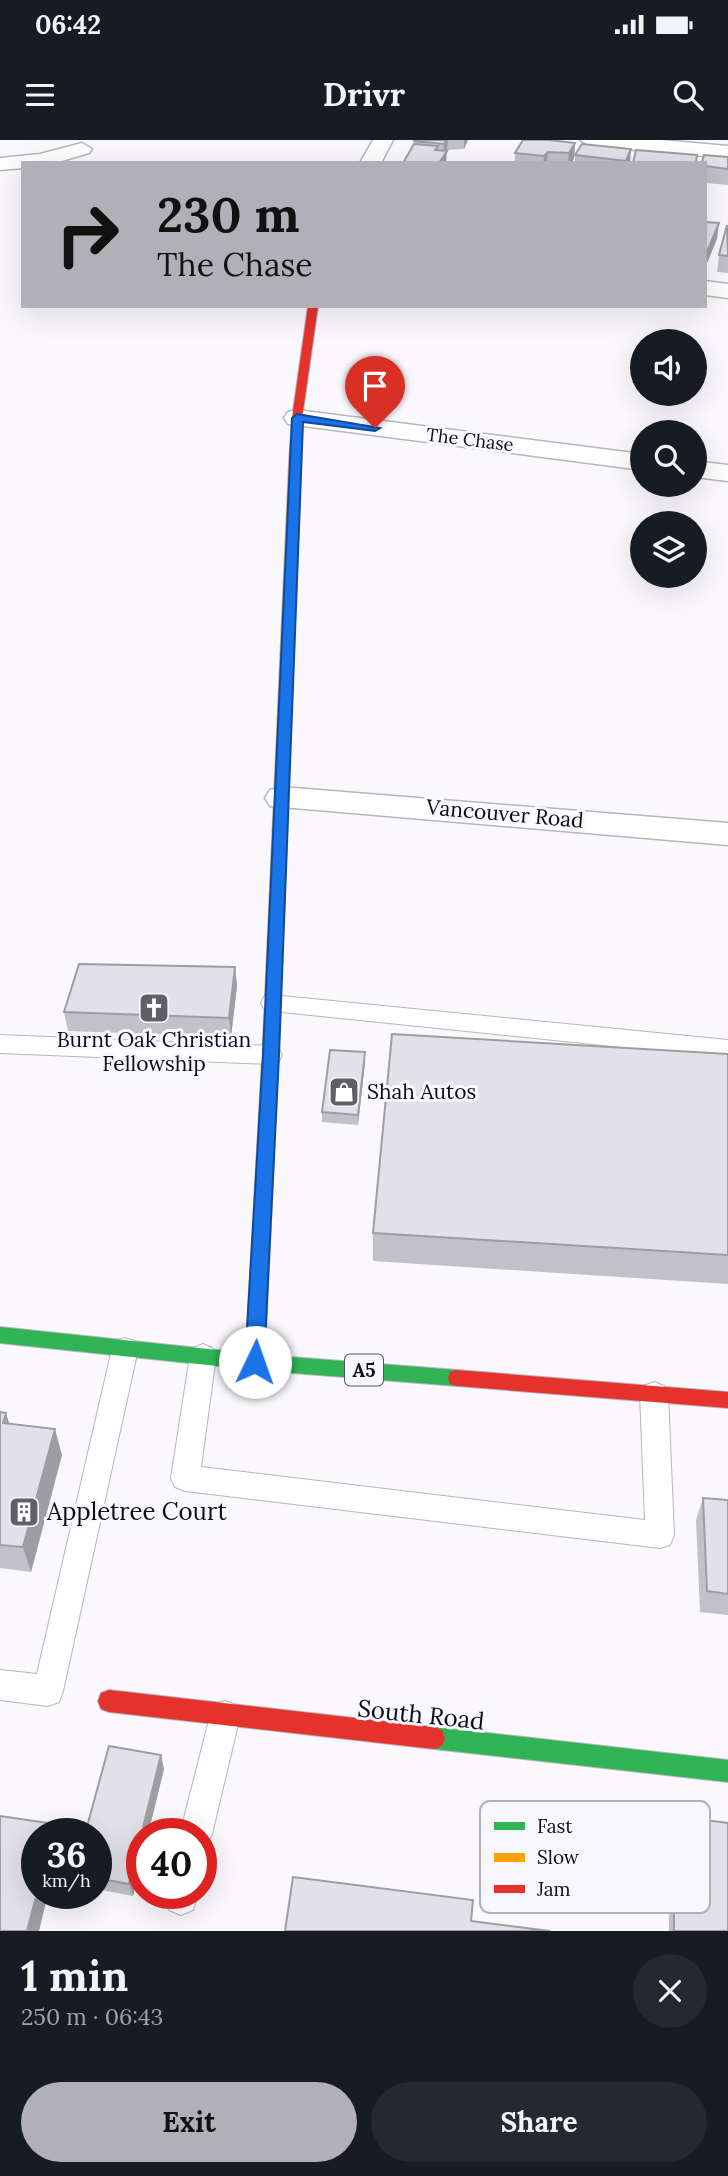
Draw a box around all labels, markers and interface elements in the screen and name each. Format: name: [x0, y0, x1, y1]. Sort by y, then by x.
text: 06:42: [35, 8, 101, 41]
text: Drivr: [323, 74, 405, 115]
icon: menu: [21, 76, 59, 114]
icon: search: [669, 76, 707, 114]
text: 230 m: [157, 183, 300, 245]
icon: right: [42, 189, 133, 280]
text: The Chase: [157, 244, 313, 285]
map controls: [630, 329, 707, 588]
button: sound: [630, 329, 707, 406]
pin: [345, 356, 405, 428]
icon: arrive: [356, 367, 394, 405]
button: search: [630, 420, 707, 497]
street label: The Chase: [425, 423, 515, 456]
button: layers: [630, 511, 707, 588]
street label: Vancouver Road: [424, 793, 585, 834]
church icon: Burnt Oak Christian Fellowship: [137, 991, 171, 1025]
place label: Burnt Oak Christian Fellowship: [57, 1026, 252, 1077]
shop icon: Shah Autos: [327, 1075, 361, 1109]
place label: Shah Autos: [367, 1078, 476, 1105]
position arrow: [218, 1325, 292, 1399]
road number: A5: [345, 1354, 383, 1386]
building icon: Appletree Court: [7, 1495, 41, 1529]
place label: Appletree Court: [46, 1496, 227, 1527]
street label: South Road: [356, 1692, 486, 1737]
legend: [480, 1801, 710, 1913]
text: Fast: [537, 1814, 573, 1838]
speed limit sign: 40: [126, 1818, 217, 1909]
text: 36: [47, 1832, 86, 1877]
text: Slow: [537, 1845, 580, 1869]
text: km/h: [42, 1869, 91, 1892]
text: Jam: [536, 1877, 571, 1901]
text: 1 min: [21, 1949, 128, 2003]
button: close: [633, 1954, 707, 2028]
text: 250 m · 06:43: [21, 2002, 163, 2031]
button: Exit: [21, 2082, 357, 2162]
button: Share: [371, 2082, 707, 2162]

